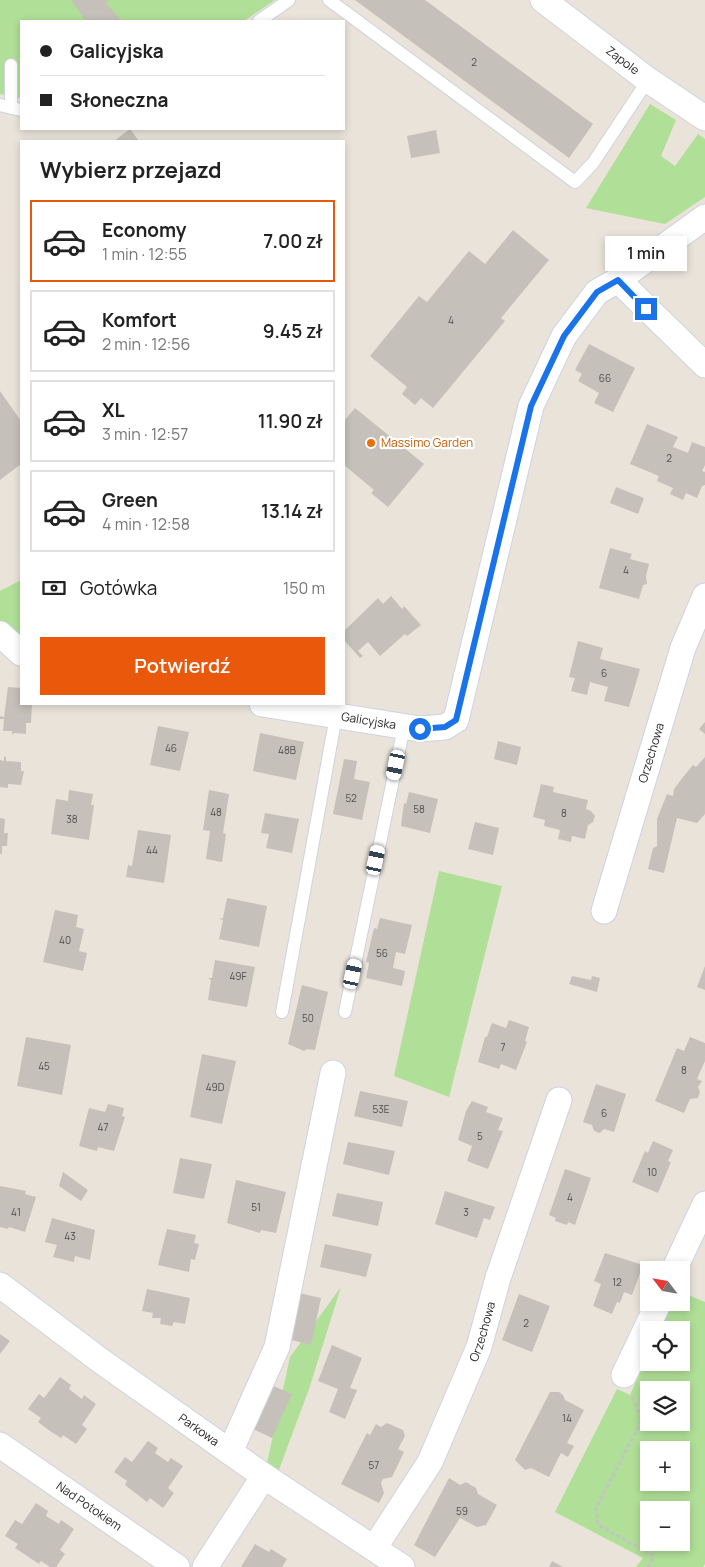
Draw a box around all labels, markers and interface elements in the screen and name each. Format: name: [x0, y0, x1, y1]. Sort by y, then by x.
text: Galicyjska: [70, 38, 164, 64]
street label: Zapole: [603, 42, 643, 79]
house number: 2: [471, 55, 477, 69]
text: Słoneczna: [70, 87, 169, 113]
text: Wybierz przejazd: [40, 155, 222, 185]
text: Economy: [102, 217, 186, 243]
icon: car: [42, 219, 87, 264]
text: 7.00 zł: [263, 228, 323, 254]
callout: 1 min: [605, 236, 687, 272]
text: 1 min: [627, 242, 665, 264]
text: 1 min · 12:55: [102, 243, 187, 265]
route end: [635, 298, 657, 320]
text: Komfort: [102, 307, 177, 333]
icon: car: [42, 309, 87, 354]
house number: 4: [448, 313, 454, 327]
text: 9.45 zł: [263, 318, 323, 344]
text: 2 min · 12:56: [102, 333, 190, 355]
house number: 66: [599, 371, 611, 385]
text: XL: [102, 397, 125, 423]
icon: car: [42, 399, 87, 444]
text: 11.90 zł: [258, 408, 323, 434]
text: 3 min · 12:57: [102, 423, 188, 445]
place label: Massimo Garden: [381, 434, 473, 451]
marker: Massimo Garden: [365, 437, 377, 449]
house number: 2: [666, 451, 672, 465]
text: Green: [102, 487, 158, 513]
icon: car: [42, 489, 87, 534]
text: 13.14 zł: [261, 498, 323, 524]
text: 4 min · 12:58: [102, 513, 190, 535]
house number: 4: [623, 563, 629, 577]
icon: cash: [40, 574, 68, 602]
text: Gotówka: [80, 575, 157, 601]
text: 150 m: [283, 577, 325, 599]
button: Potwierdź: [40, 637, 325, 695]
house number: 6: [601, 666, 607, 680]
street label: Galicyjska: [340, 708, 397, 733]
route start: [409, 718, 431, 740]
street label: Orzechowa: [634, 721, 668, 785]
house number: 46: [165, 741, 177, 755]
house number: 48B: [278, 743, 296, 757]
car: [385, 749, 406, 781]
house number: 52: [345, 791, 357, 805]
house number: 58: [413, 802, 425, 816]
house number: 48: [210, 805, 222, 819]
house number: 8: [561, 806, 567, 820]
house number: 38: [66, 812, 78, 826]
house number: 44: [146, 843, 158, 857]
car: [365, 844, 386, 876]
house number: 40: [59, 933, 71, 947]
house number: 56: [376, 946, 388, 960]
car: [342, 958, 363, 990]
house number: 49F: [229, 969, 247, 983]
house number: 50: [302, 1011, 314, 1025]
house number: 7: [500, 1040, 506, 1054]
house number: 45: [38, 1059, 50, 1073]
house number: 8: [681, 1063, 687, 1077]
house number: 49D: [206, 1080, 225, 1094]
house number: 53E: [372, 1102, 390, 1116]
house number: 6: [601, 1106, 607, 1120]
house number: 47: [98, 1120, 108, 1134]
house number: 5: [477, 1129, 483, 1143]
house number: 10: [647, 1165, 657, 1179]
house number: 4: [567, 1190, 573, 1204]
house number: 51: [251, 1200, 261, 1214]
house number: 41: [11, 1205, 21, 1219]
house number: 3: [463, 1205, 469, 1219]
house number: 43: [64, 1229, 76, 1243]
north arrow: [640, 1261, 690, 1311]
map controls: [640, 1261, 690, 1551]
house number: 12: [612, 1275, 622, 1289]
street label: Orzechowa: [465, 1299, 499, 1364]
house number: 2: [523, 1316, 529, 1330]
button: locate: [640, 1321, 690, 1371]
button: layers: [640, 1381, 690, 1431]
street label: Parkowa: [175, 1409, 223, 1450]
house number: 14: [562, 1411, 572, 1425]
button: +: [640, 1441, 690, 1491]
house number: 57: [369, 1458, 379, 1472]
street label: Nad Potokiem: [53, 1477, 125, 1535]
button: −: [640, 1501, 690, 1551]
house number: 59: [456, 1504, 468, 1518]

